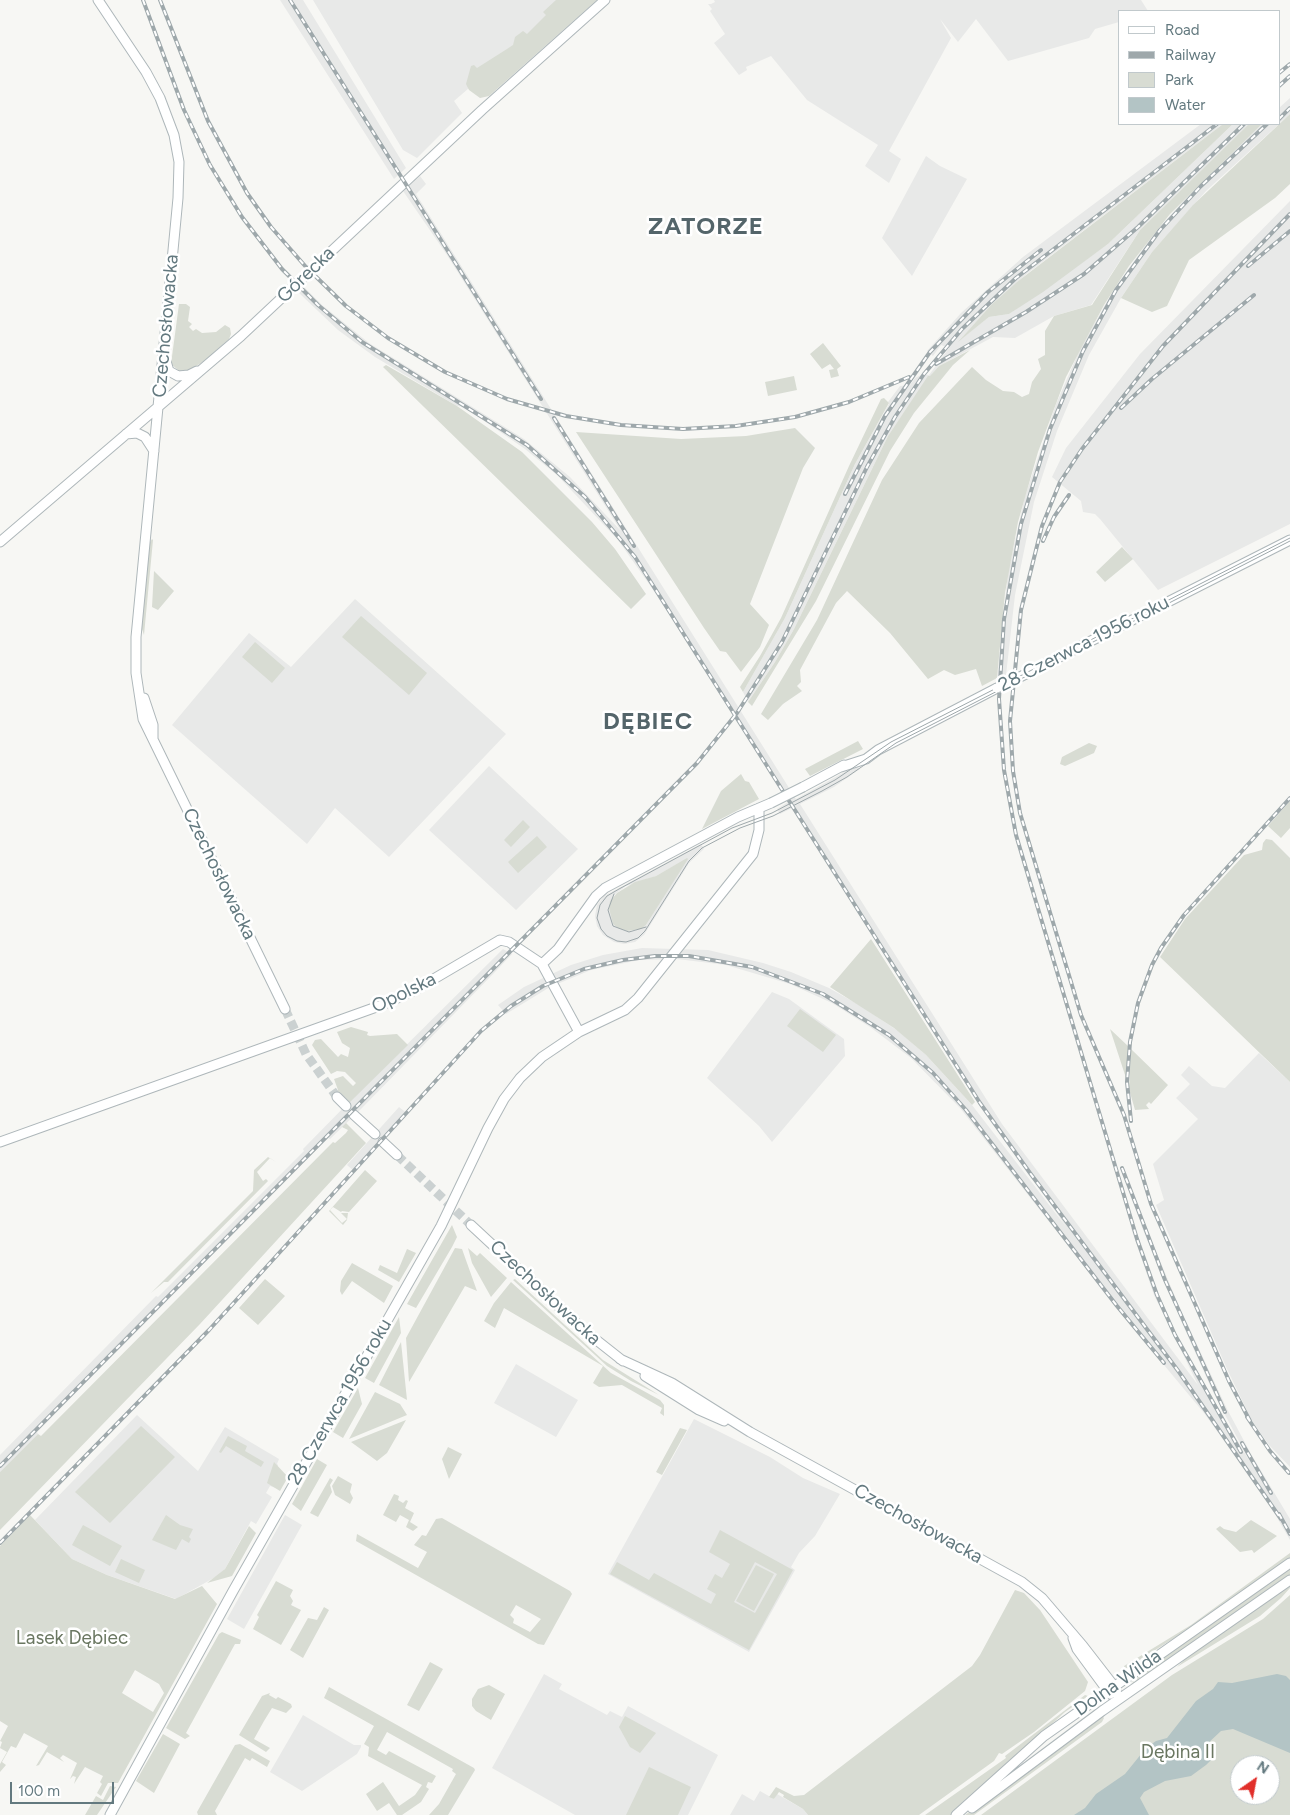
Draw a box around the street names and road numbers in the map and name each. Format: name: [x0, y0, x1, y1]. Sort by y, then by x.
street label: Górecka: [272, 242, 340, 308]
street label: Czechosłowacka: [148, 253, 184, 399]
street label: 28 Czerwca 1956 roku: [995, 591, 1173, 697]
street label: Czechosłowacka: [177, 804, 261, 944]
street label: Opolska: [368, 968, 440, 1018]
street label: Czechosłowacka: [485, 1236, 605, 1350]
street label: 28 Czerwca 1956 roku: [283, 1315, 397, 1489]
street label: Czechosłowacka: [850, 1479, 986, 1569]
street label: Dolna Wilda: [1070, 1645, 1166, 1721]

